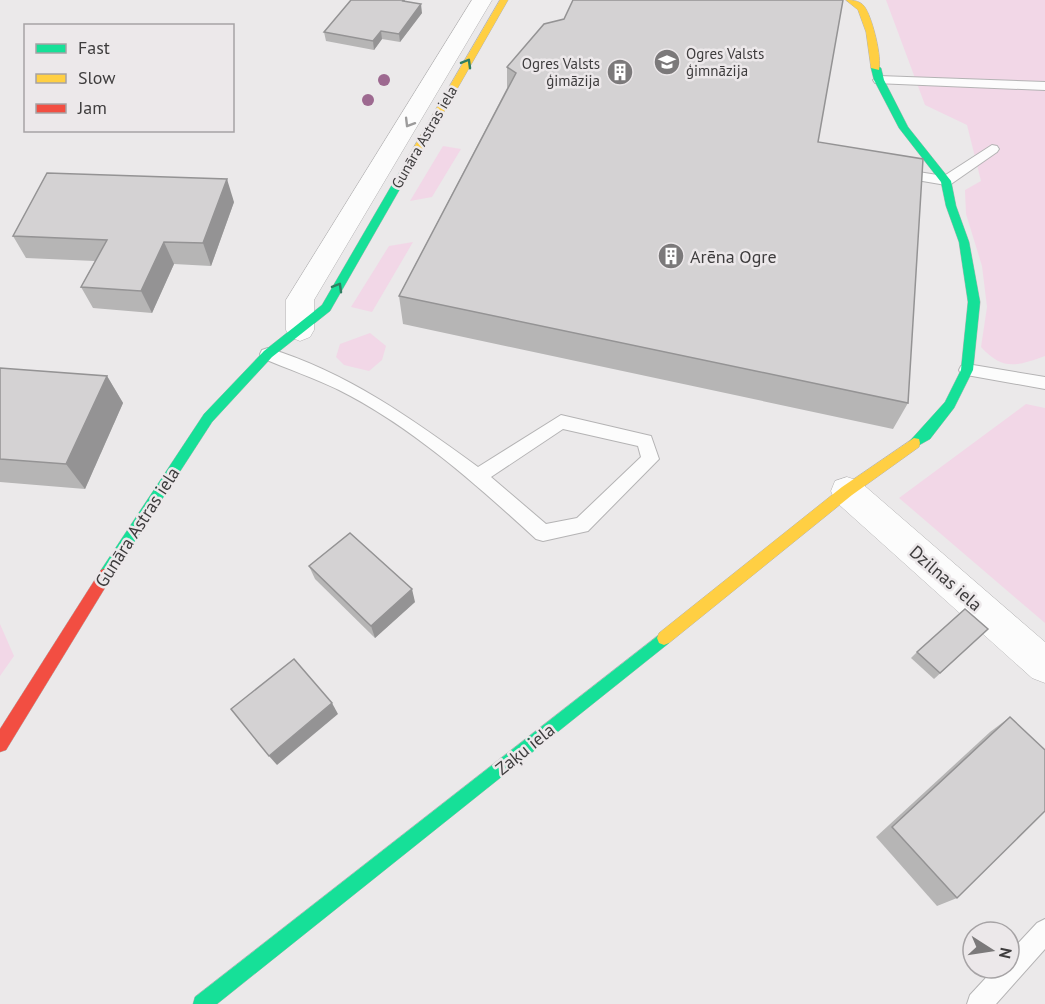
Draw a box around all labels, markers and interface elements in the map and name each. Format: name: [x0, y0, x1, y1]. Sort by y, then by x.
legend: [24, 24, 234, 132]
text: Fast: [78, 36, 110, 59]
place label: Ogres Valsts ģimnāzija: [686, 44, 764, 80]
school or university icon: Ogres Valsts ģimnāzija: [652, 47, 682, 77]
place label: Ogres Valsts ģimāzija: [522, 54, 600, 90]
building icon: Ogres Valsts ģimāzija: [605, 57, 635, 87]
one-way arrow: [459, 59, 471, 69]
text: Slow: [78, 66, 116, 89]
street label: Gunāra Astras iela: [387, 82, 461, 192]
text: Jam: [77, 96, 107, 119]
one-way arrow: [406, 116, 417, 127]
building icon: Arēna Ogre: [656, 241, 686, 271]
place label: Arēna Ogre: [690, 245, 777, 268]
one-way arrow: [331, 283, 342, 293]
street label: Gunāra Astras iela: [90, 463, 184, 591]
street label: Dzilnas iela: [905, 540, 987, 616]
street label: Zaķu iela: [491, 718, 559, 780]
north arrow: [961, 920, 1021, 980]
text: N: [995, 946, 1017, 960]

